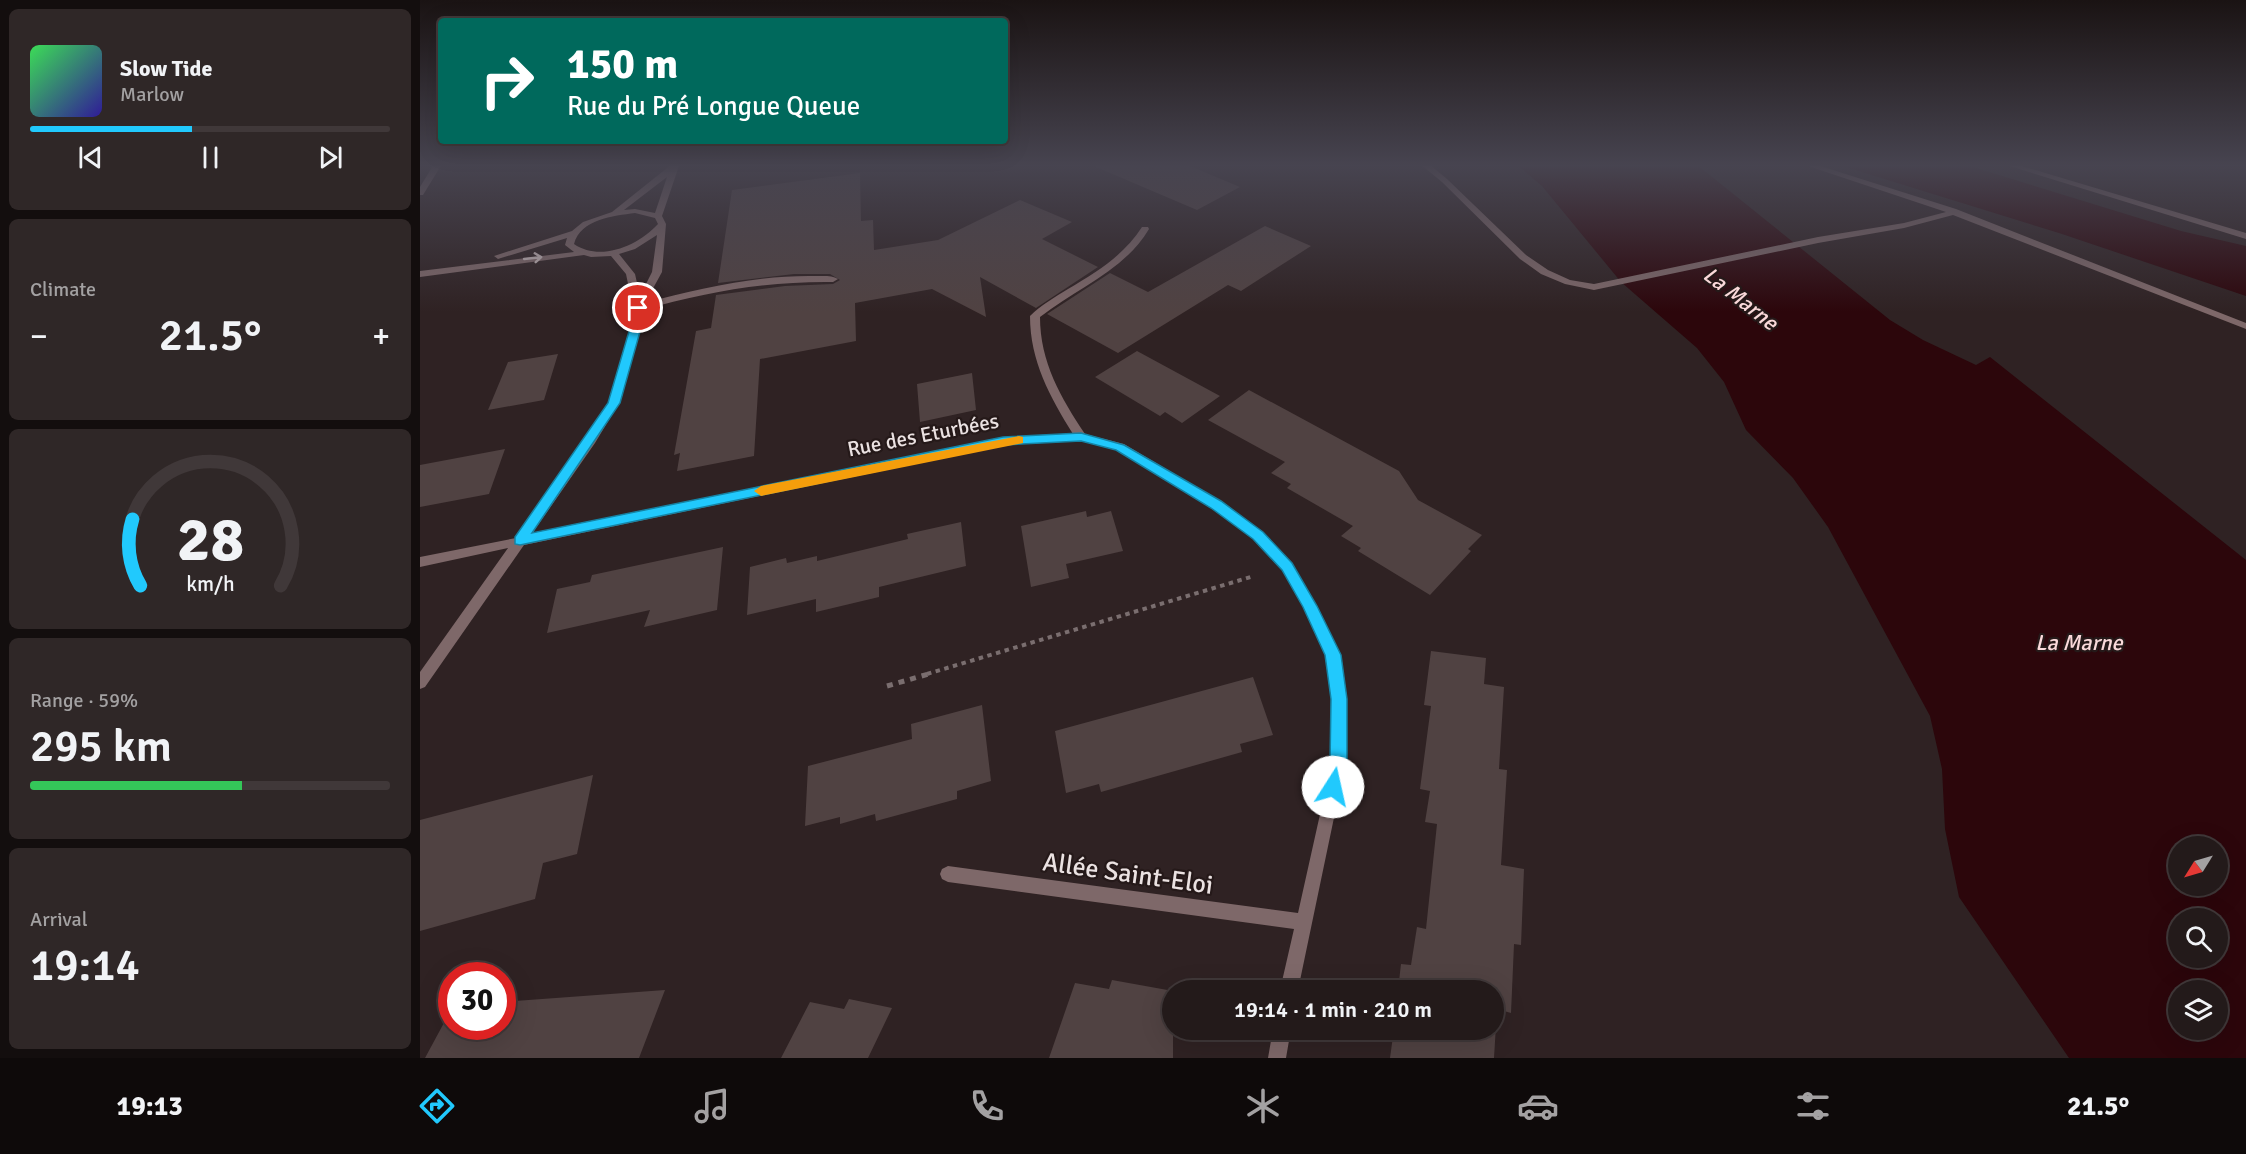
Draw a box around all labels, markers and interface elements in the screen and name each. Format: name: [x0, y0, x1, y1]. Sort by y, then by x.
text: 150 m: [567, 39, 678, 90]
icon: right: [468, 42, 546, 120]
text: Slow Tide: [120, 55, 212, 82]
text: Marlow: [120, 82, 184, 107]
text: Rue du Pré Longue Queue: [567, 90, 860, 123]
icon: previous: [74, 141, 107, 174]
icon: pause: [194, 141, 227, 174]
icon: next: [314, 141, 347, 174]
one-way arrow: [522, 252, 542, 263]
water label: La Marne: [1698, 261, 1784, 337]
text: Climate: [30, 277, 96, 302]
pin: [612, 282, 663, 333]
icon: arrive: [621, 291, 654, 324]
text: 21.5°: [159, 308, 261, 363]
text: −: [30, 316, 48, 357]
text: +: [372, 316, 390, 357]
street label: Rue des Eturbées: [845, 408, 1001, 462]
text: 28: [176, 501, 244, 578]
text: km/h: [186, 571, 234, 597]
water label: La Marne: [2035, 629, 2124, 656]
text: Range · 59%: [30, 688, 138, 713]
text: 295 km: [30, 719, 172, 774]
position arrow: [1301, 755, 1365, 819]
north arrow: [2168, 836, 2228, 896]
map controls: [2168, 836, 2228, 1040]
street label: Allée Saint-Eloi: [1041, 846, 1215, 902]
text: Arrival: [30, 907, 88, 932]
button: search: [2168, 908, 2228, 968]
text: 19:14: [30, 938, 140, 993]
speed limit sign: 30: [438, 962, 516, 1040]
button: layers: [2168, 980, 2228, 1040]
text: 19:14 · 1 min · 210 m: [1234, 996, 1432, 1023]
icon: directions: [416, 1085, 458, 1127]
icon: music: [691, 1085, 733, 1127]
icon: phone: [966, 1085, 1008, 1127]
icon: climate: [1242, 1085, 1284, 1127]
icon: car: [1517, 1085, 1559, 1127]
icon: filters: [1792, 1085, 1834, 1127]
text: 19:13: [117, 1090, 183, 1123]
text: 21.5°: [2067, 1090, 2129, 1123]

